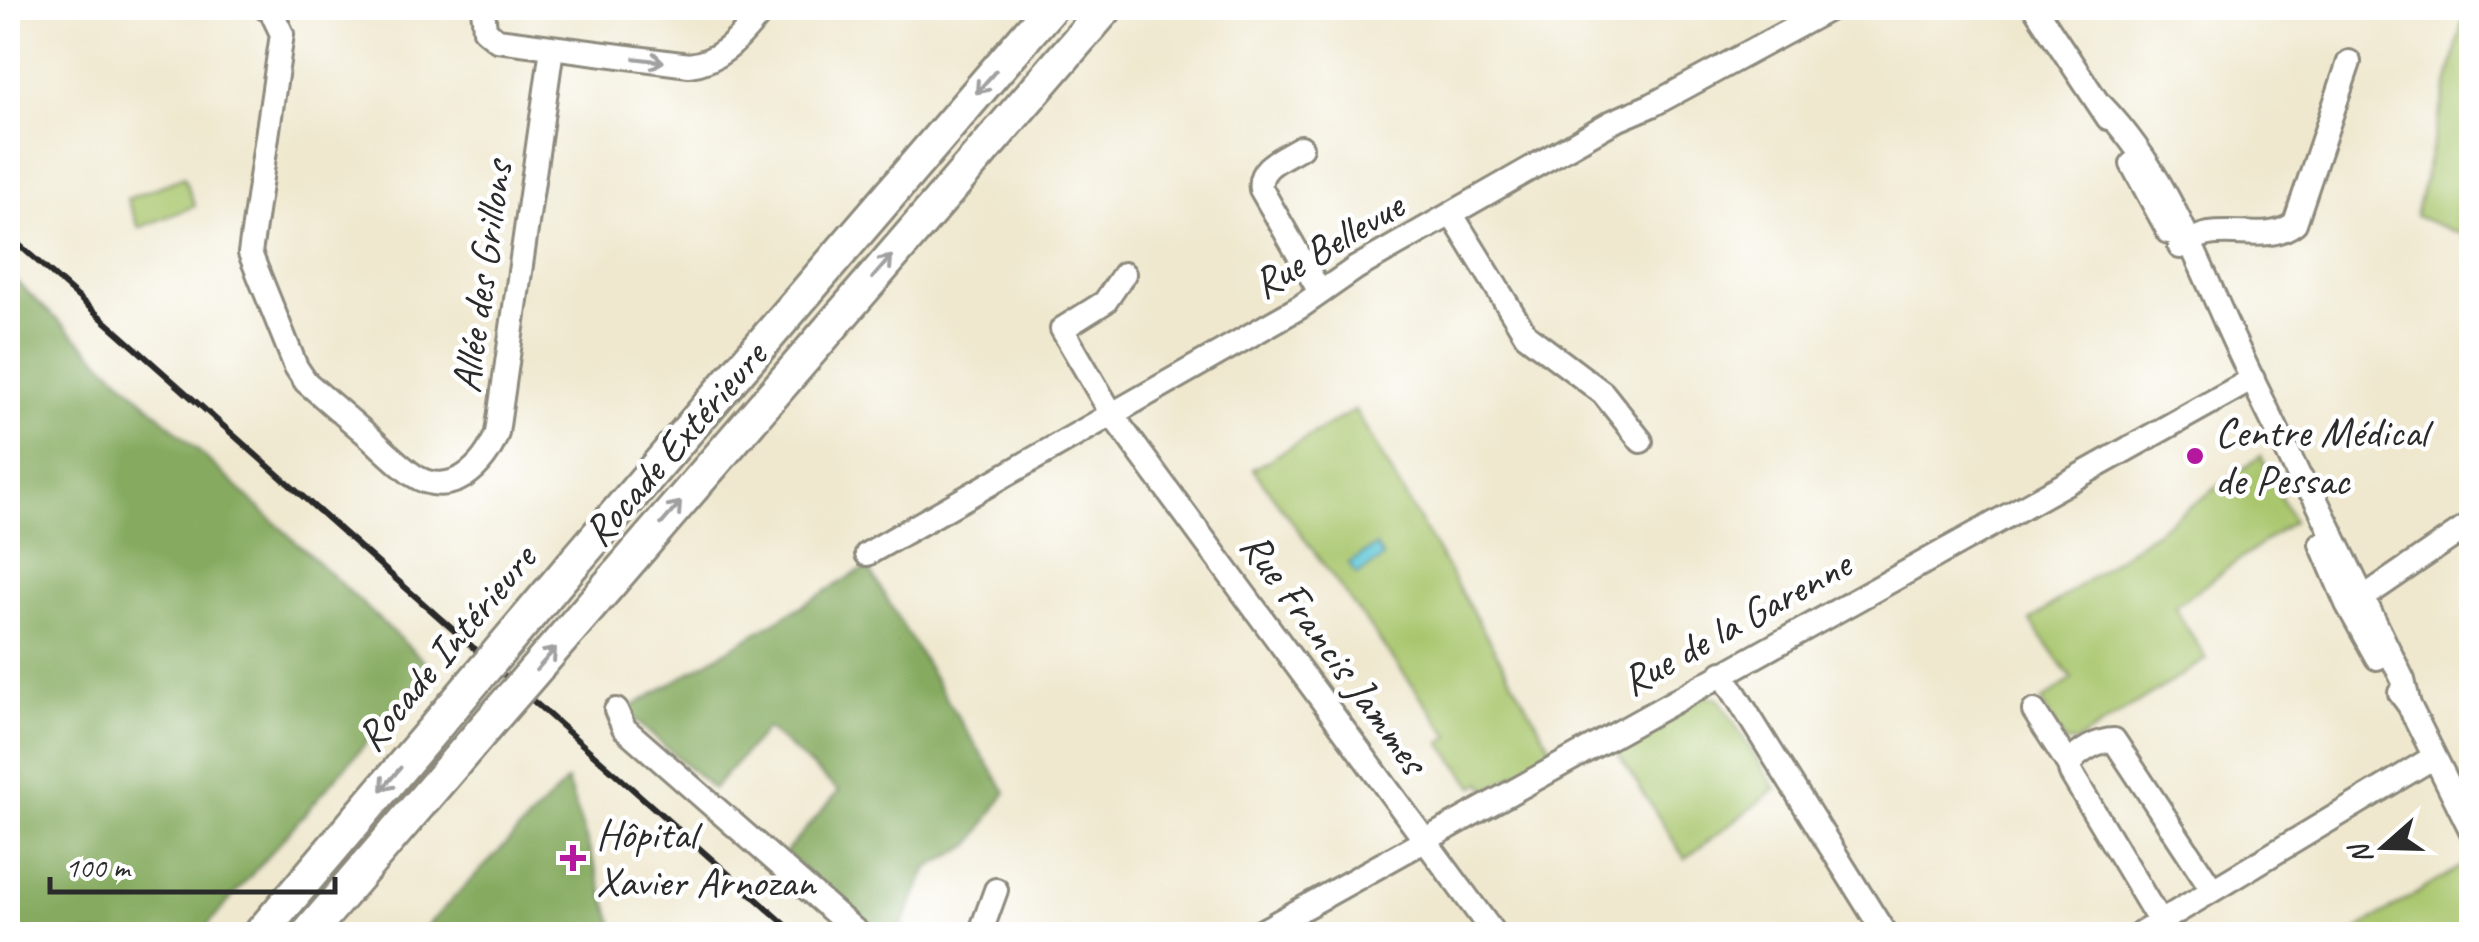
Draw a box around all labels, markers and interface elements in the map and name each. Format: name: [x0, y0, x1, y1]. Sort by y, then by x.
one-way arrow: [632, 51, 664, 70]
one-way arrow: [976, 68, 998, 94]
street label: Allée des Grillons: [440, 154, 525, 396]
street label: Rue Bellevue: [1243, 178, 1415, 311]
one-way arrow: [871, 255, 894, 280]
street label: Rocade Extérieure: [572, 328, 781, 557]
place label: Centre Médical de Pessac: [2215, 406, 2434, 507]
marker: Centre Médical de Pessac: [2184, 445, 2206, 467]
one-way arrow: [659, 501, 681, 527]
street label: Rue Francis Jammes: [1229, 522, 1442, 787]
street label: Rocade Intérieure: [344, 531, 550, 762]
street label: Rue de la Garenne: [1612, 537, 1863, 708]
one-way arrow: [534, 647, 557, 672]
one-way arrow: [379, 766, 402, 791]
north arrow: [2334, 797, 2434, 897]
place label: Hôpital Xavier Arnozan: [596, 808, 817, 909]
scale bar: [50, 832, 335, 894]
text: N: [2340, 837, 2380, 870]
marker: Hôpital Xavier Arnozan: [560, 845, 586, 871]
text: 100 m: [65, 848, 132, 886]

